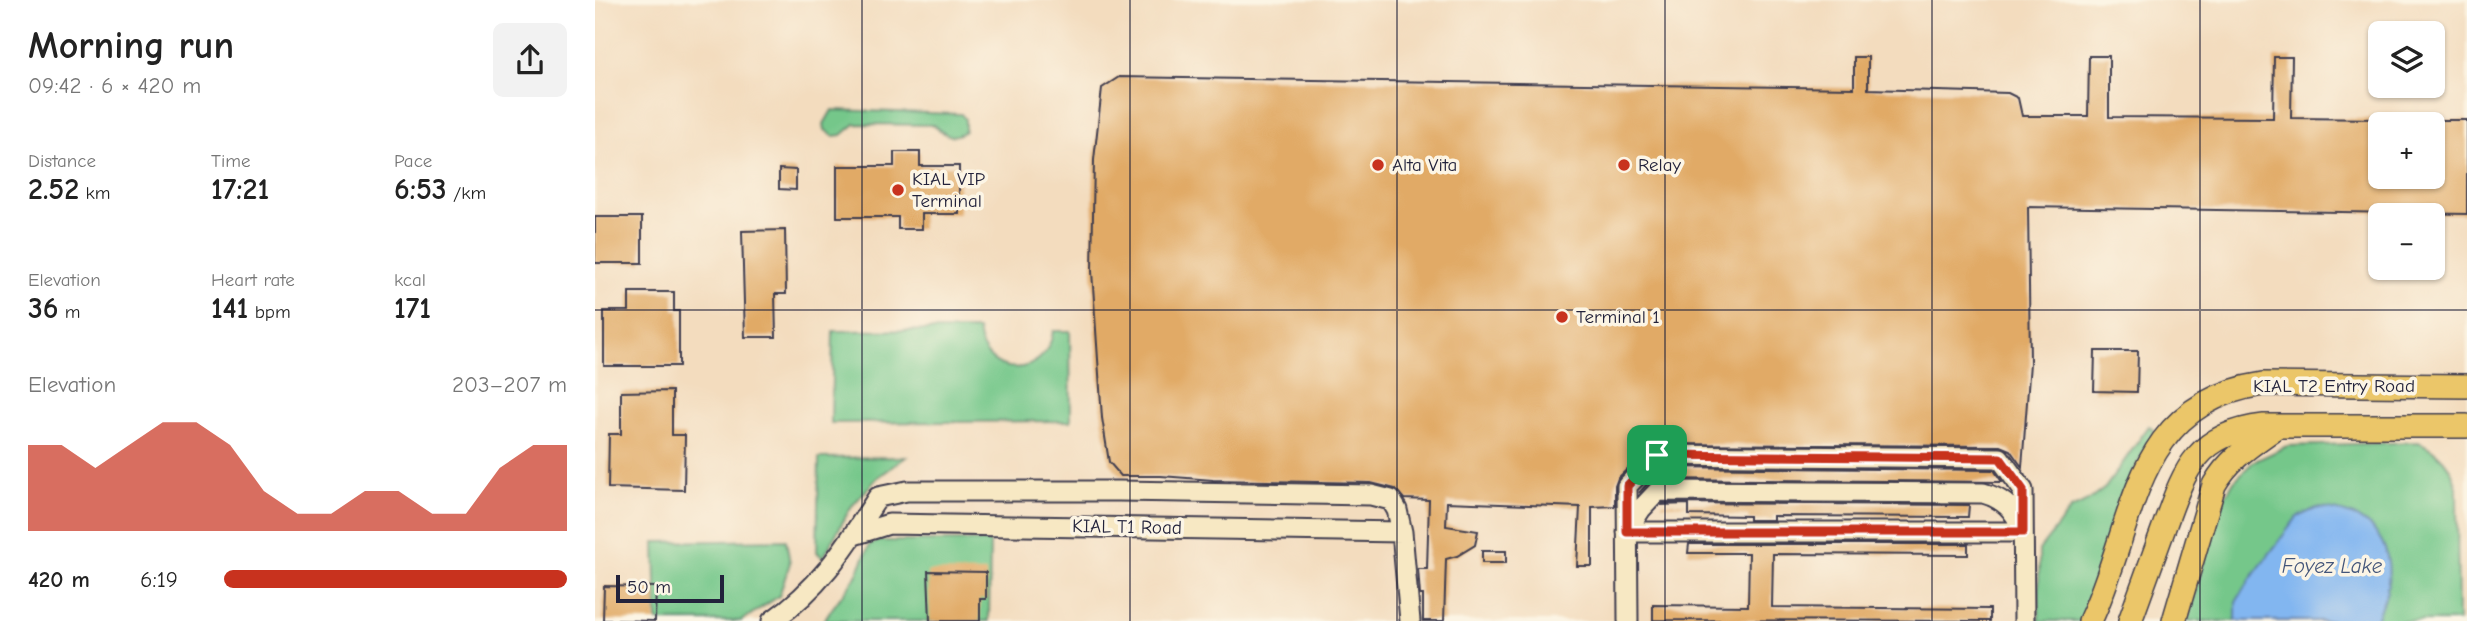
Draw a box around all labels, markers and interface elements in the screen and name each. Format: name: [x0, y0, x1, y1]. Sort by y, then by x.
map controls: [2368, 21, 2445, 280]
button: layers: [2368, 21, 2445, 98]
button: share: [493, 23, 567, 97]
text: Morning run: [28, 24, 234, 68]
text: 09:42 · 6 × 420 m: [28, 72, 201, 99]
button: +: [2368, 112, 2445, 189]
text: Distance: [28, 150, 96, 172]
text: Time: [211, 150, 250, 172]
text: Pace: [394, 150, 432, 172]
place label: Alta Vita: [1392, 154, 1457, 176]
place label: Relay: [1638, 154, 1682, 176]
marker: Alta Vita: [1370, 157, 1386, 173]
marker: Relay: [1616, 157, 1632, 173]
place label: KIAL VIP Terminal: [912, 168, 986, 212]
text: 2.52: [28, 172, 79, 207]
text: 17:21: [211, 172, 269, 207]
text: 6:53: [394, 172, 447, 207]
text: km: [79, 182, 111, 204]
text: /km: [447, 182, 486, 204]
marker: KIAL VIP Terminal: [890, 182, 906, 198]
button: −: [2368, 203, 2445, 280]
text: Elevation: [28, 269, 101, 291]
text: Heart rate: [211, 269, 295, 291]
text: kcal: [394, 269, 426, 291]
text: 36: [28, 291, 58, 326]
text: 141: [211, 291, 248, 326]
text: 171: [394, 291, 431, 326]
text: m: [58, 301, 81, 323]
text: bpm: [248, 301, 291, 323]
place label: Terminal 1: [1576, 306, 1660, 328]
marker: Terminal 1: [1554, 309, 1570, 325]
text: Elevation: [28, 371, 116, 398]
text: 203–207 m: [452, 371, 567, 398]
street label: KIAL T2 Entry Road: [2253, 375, 2415, 397]
pin: [1627, 425, 1687, 485]
icon: arrive: [1638, 436, 1676, 474]
street label: KIAL T1 Road: [1072, 515, 1182, 539]
water label: Foyez Lake: [2282, 554, 2383, 578]
text: 420 m: [28, 566, 90, 593]
text: 6:19: [140, 566, 178, 593]
scale bar: [616, 572, 725, 604]
text: 50 m: [627, 576, 671, 598]

